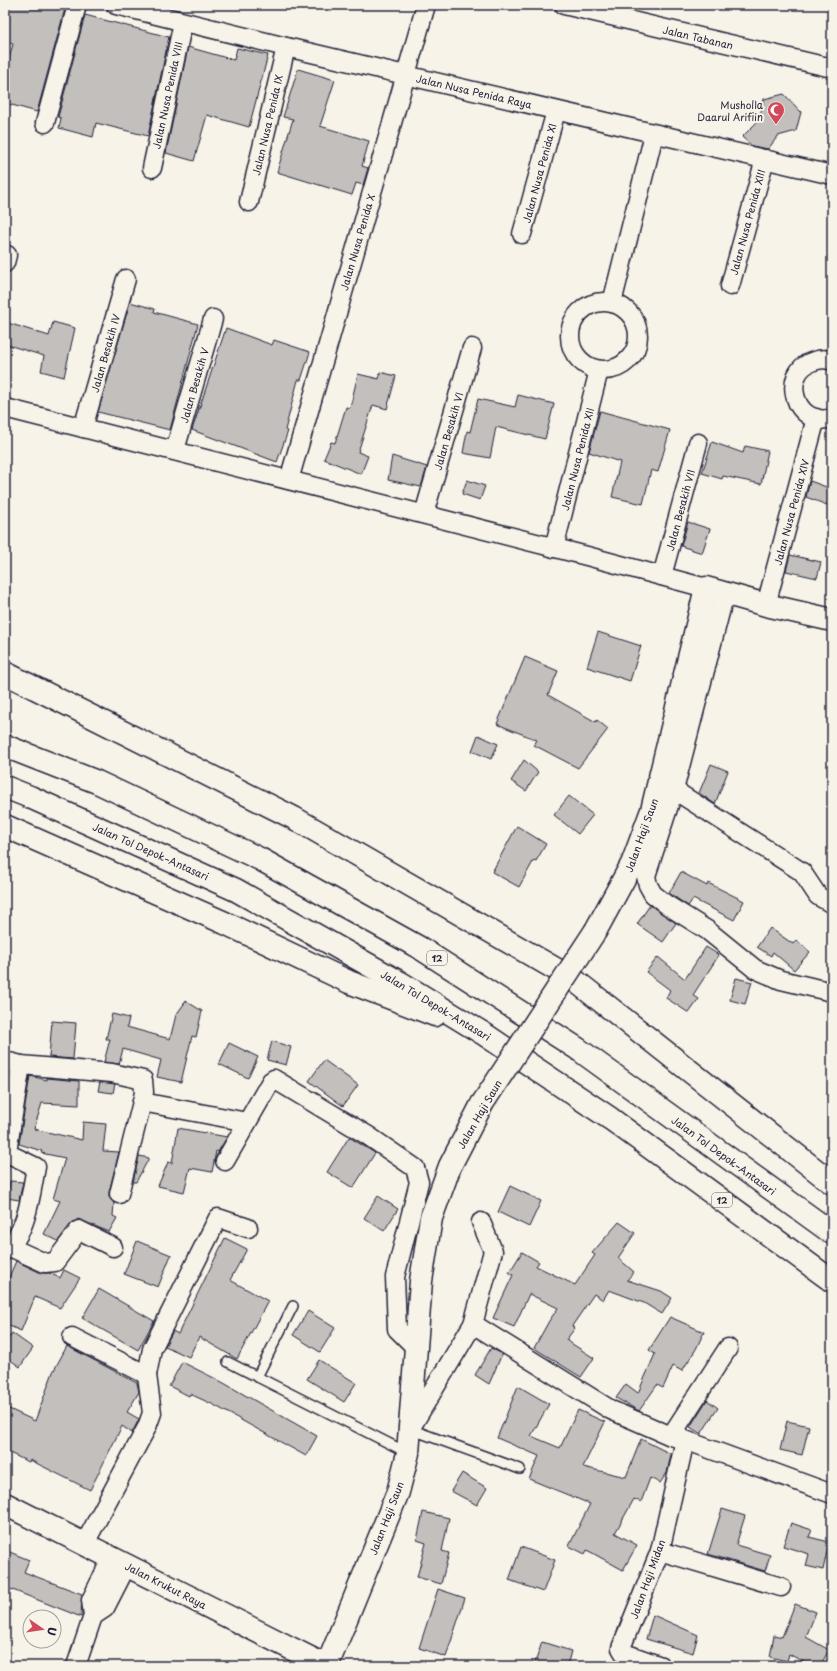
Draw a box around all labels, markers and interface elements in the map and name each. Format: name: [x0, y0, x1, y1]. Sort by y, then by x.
street label: Jalan Tabanan: [661, 22, 735, 52]
street label: Jalan Nusa Penida VIII: [148, 40, 186, 150]
street label: Jalan Nusa Penida Raya: [415, 70, 533, 112]
street label: Jalan Nusa Penida IX: [248, 73, 286, 177]
place label: Musholla Daarul Arifiin: [697, 97, 764, 124]
mosque icon: Musholla Daarul Arifiin: [766, 100, 786, 125]
street label: Jalan Nusa Penida XI: [518, 122, 560, 224]
street label: Jalan Nusa Penida XIII: [726, 168, 768, 276]
street label: Jalan Nusa Penida X: [336, 192, 378, 292]
street label: Jalan Besakih IV: [87, 312, 123, 394]
street label: Jalan Besakih V: [176, 345, 212, 425]
street label: Jalan Besakih VI: [430, 390, 466, 472]
street label: Jalan Nusa Penida XII: [557, 406, 597, 512]
street label: Jalan Nusa Penida XIV: [770, 457, 812, 567]
street label: Jalan Besakih VII: [662, 468, 698, 552]
street label: Jalan Haji Saun: [621, 796, 661, 874]
street label: Jalan Tol Depok–Antasari: [90, 819, 212, 883]
road number: 12: [427, 951, 447, 965]
street label: Jalan Tol Depok–Antasari: [378, 966, 494, 1044]
street label: Jalan Haji Saun: [453, 1077, 505, 1151]
street label: Jalan Tol Depok–Antasari: [669, 1112, 779, 1198]
road number: 12: [712, 1193, 732, 1207]
street label: Jalan Haji Saun: [365, 1479, 407, 1557]
street label: Jalan Haji Midan: [626, 1537, 668, 1621]
street label: Jalan Krukut Raya: [123, 1558, 210, 1612]
north arrow: [22, 1609, 62, 1649]
text: U: [43, 1625, 61, 1637]

